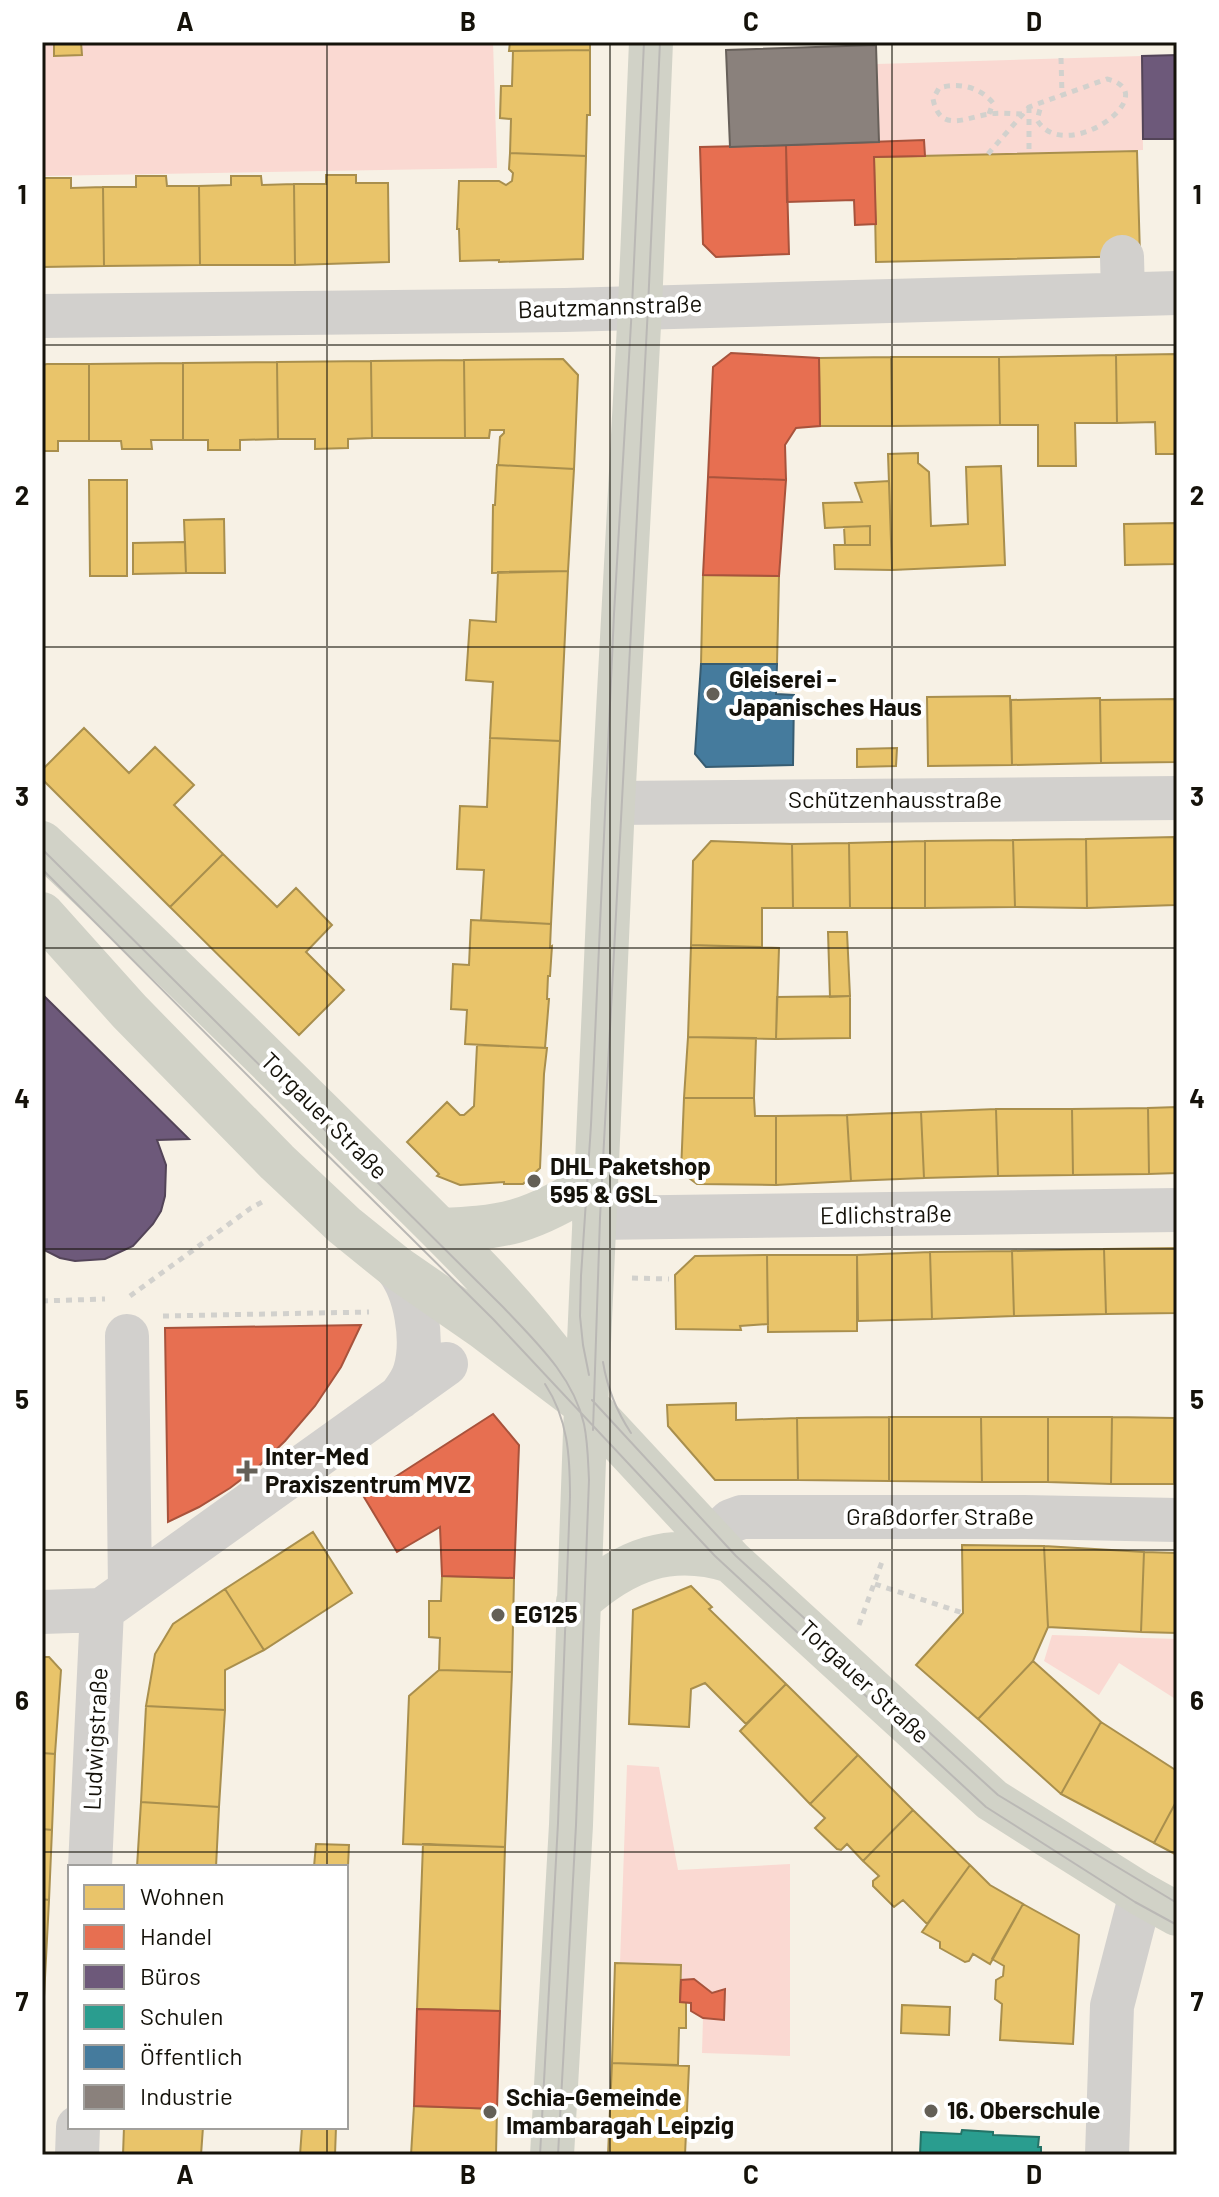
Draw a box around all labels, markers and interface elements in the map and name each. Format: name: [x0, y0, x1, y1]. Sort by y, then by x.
text: A: [176, 5, 194, 36]
text: B: [460, 5, 476, 36]
text: C: [743, 5, 759, 36]
text: D: [1026, 5, 1042, 36]
text: 1: [17, 178, 27, 209]
text: 1: [1192, 178, 1202, 209]
street label: Bautzmannstraße: [517, 288, 703, 323]
text: 2: [15, 479, 29, 510]
text: 2: [1190, 479, 1204, 510]
place label: Gleiserei - Japanisches Haus: [729, 664, 922, 721]
marker: Gleiserei - Japanisches Haus: [704, 685, 722, 703]
text: 3: [15, 780, 29, 811]
text: 3: [1190, 780, 1204, 811]
street label: Schützenhausstraße: [788, 784, 1002, 813]
street label: Torgauer Straße: [256, 1045, 395, 1184]
text: 4: [14, 1082, 30, 1113]
text: 4: [1189, 1082, 1205, 1113]
place label: DHL Paketshop 595 & GSL: [550, 1151, 711, 1208]
marker: DHL Paketshop 595 & GSL: [525, 1172, 543, 1190]
street label: Edlichstraße: [820, 1198, 952, 1229]
text: 5: [15, 1383, 29, 1414]
text: 5: [1190, 1383, 1204, 1414]
place label: Inter-Med Praxiszentrum MVZ: [265, 1441, 471, 1498]
marker: Inter-Med Praxiszentrum MVZ: [236, 1460, 258, 1482]
street label: Graßdorfer Straße: [846, 1501, 1034, 1530]
place label: EG125: [514, 1599, 578, 1628]
marker: EG125: [489, 1606, 507, 1624]
street label: Torgauer Straße: [794, 1613, 936, 1749]
street label: Ludwigstraße: [76, 1667, 113, 1811]
text: 6: [15, 1684, 29, 1715]
text: 6: [1190, 1684, 1204, 1715]
legend: [68, 1865, 348, 2129]
text: Wohnen: [140, 1881, 224, 1910]
text: Handel: [140, 1921, 212, 1950]
text: Büros: [140, 1961, 201, 1990]
text: 7: [16, 1985, 29, 2016]
text: 7: [1191, 1985, 1204, 2016]
text: Schulen: [140, 2001, 224, 2030]
text: Öffentlich: [140, 2041, 242, 2070]
text: Industrie: [140, 2081, 233, 2110]
place label: Schia-Gemeinde Imambaragah Leipzig: [506, 2082, 734, 2139]
place label: 16. Oberschule: [947, 2095, 1100, 2124]
marker: 16. Oberschule: [922, 2102, 940, 2120]
marker: Schia-Gemeinde Imambaragah Leipzig: [481, 2103, 499, 2121]
text: A: [176, 2158, 194, 2189]
text: B: [460, 2158, 476, 2189]
text: C: [743, 2158, 759, 2189]
text: D: [1026, 2158, 1042, 2189]

